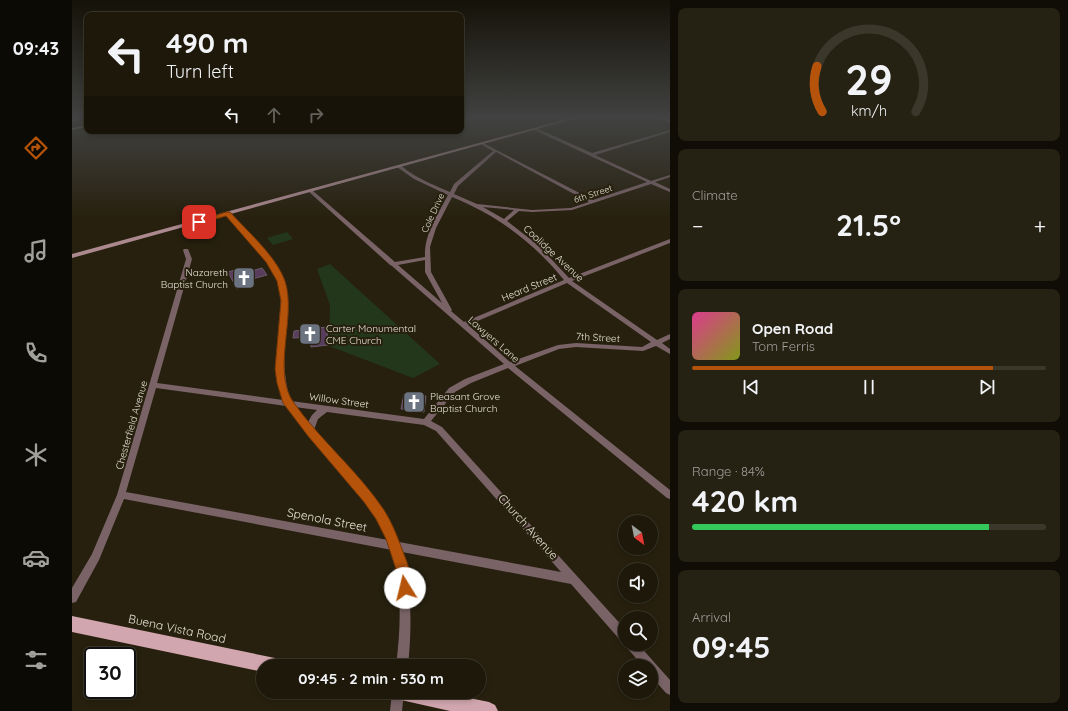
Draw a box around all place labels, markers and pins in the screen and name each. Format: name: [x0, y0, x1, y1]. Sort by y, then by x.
pin: [182, 205, 216, 239]
church icon: Nazareth Baptist Church: [231, 265, 257, 291]
place label: Nazareth Baptist Church: [161, 266, 228, 291]
church icon: Carter Monumental CME Church: [297, 321, 323, 347]
place label: Carter Monumental CME Church: [326, 322, 416, 347]
church icon: Pleasant Grove Baptist Church: [401, 389, 427, 415]
place label: Pleasant Grove Baptist Church: [430, 390, 500, 415]

